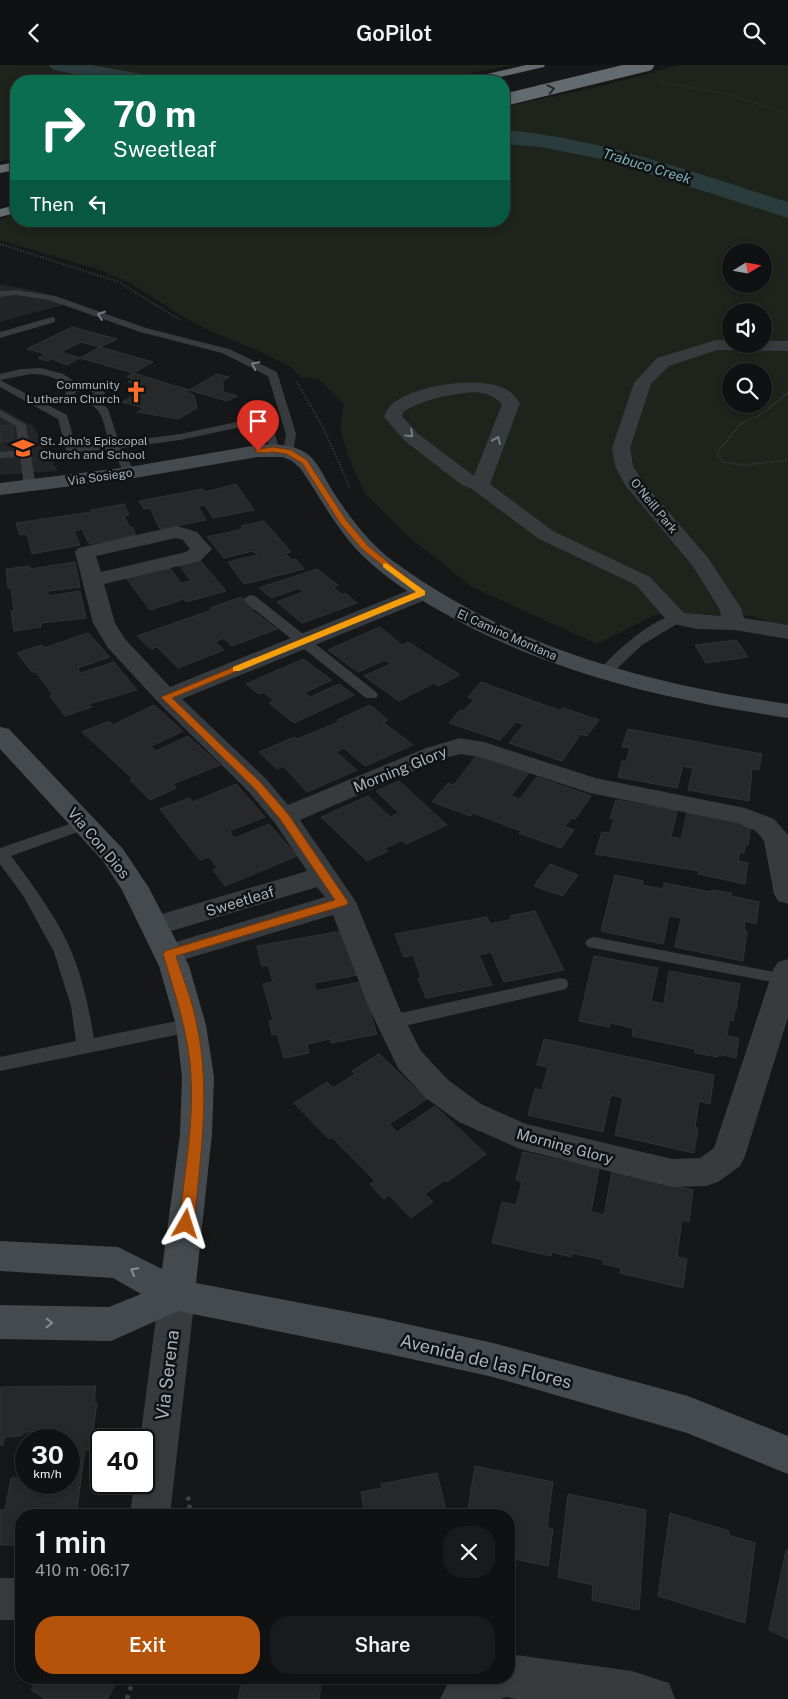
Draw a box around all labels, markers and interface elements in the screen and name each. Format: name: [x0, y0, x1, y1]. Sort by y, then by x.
icon: back: [20, 19, 48, 47]
icon: search: [740, 19, 768, 47]
text: GoPilot: [356, 20, 432, 46]
one-way arrow: [547, 84, 556, 95]
text: 70 m: [113, 94, 196, 135]
icon: right: [30, 95, 95, 160]
text: Sweetleaf: [113, 136, 217, 162]
water label: Trabuco Creek: [601, 145, 693, 187]
icon: left: [84, 190, 112, 218]
text: Then: [30, 193, 74, 215]
north arrow: [722, 243, 772, 293]
map controls: [722, 243, 772, 413]
button: sound: [722, 303, 772, 353]
one-way arrow: [97, 311, 105, 321]
one-way arrow: [251, 361, 260, 371]
button: search: [722, 363, 772, 413]
place label: Community Lutheran Church: [27, 378, 121, 406]
church icon: Community Lutheran Church: [123, 379, 149, 405]
pin: [237, 400, 279, 451]
icon: arrive: [244, 407, 272, 435]
one-way arrow: [404, 428, 413, 437]
place label: St. John's Episcopal Church and School: [40, 434, 148, 462]
school or university icon: St. John's Episcopal Church and School: [10, 435, 36, 461]
one-way arrow: [490, 436, 501, 445]
street label: Via Sosiego: [67, 465, 133, 488]
street label: O'Neill Park: [628, 476, 680, 536]
street label: El Camino Montana: [455, 607, 559, 663]
street label: Morning Glory: [351, 743, 449, 795]
street label: Via Con Dios: [65, 804, 133, 882]
street label: Sweetleaf: [204, 883, 276, 919]
street label: Morning Glory: [515, 1125, 615, 1167]
position arrow: [159, 1197, 211, 1249]
one-way arrow: [130, 1267, 139, 1277]
one-way arrow: [45, 1318, 53, 1328]
street label: Via Serena: [151, 1329, 183, 1421]
street label: Avenida de las Flores: [398, 1329, 574, 1393]
speed limit sign: 40: [90, 1429, 155, 1494]
text: 30: [31, 1440, 64, 1470]
text: km/h: [33, 1467, 62, 1481]
text: 1 min: [35, 1524, 106, 1560]
button: close: [443, 1526, 495, 1578]
text: 410 m · 06:17: [35, 1561, 130, 1580]
button: Exit: [35, 1616, 260, 1674]
button: Share: [270, 1616, 495, 1674]

